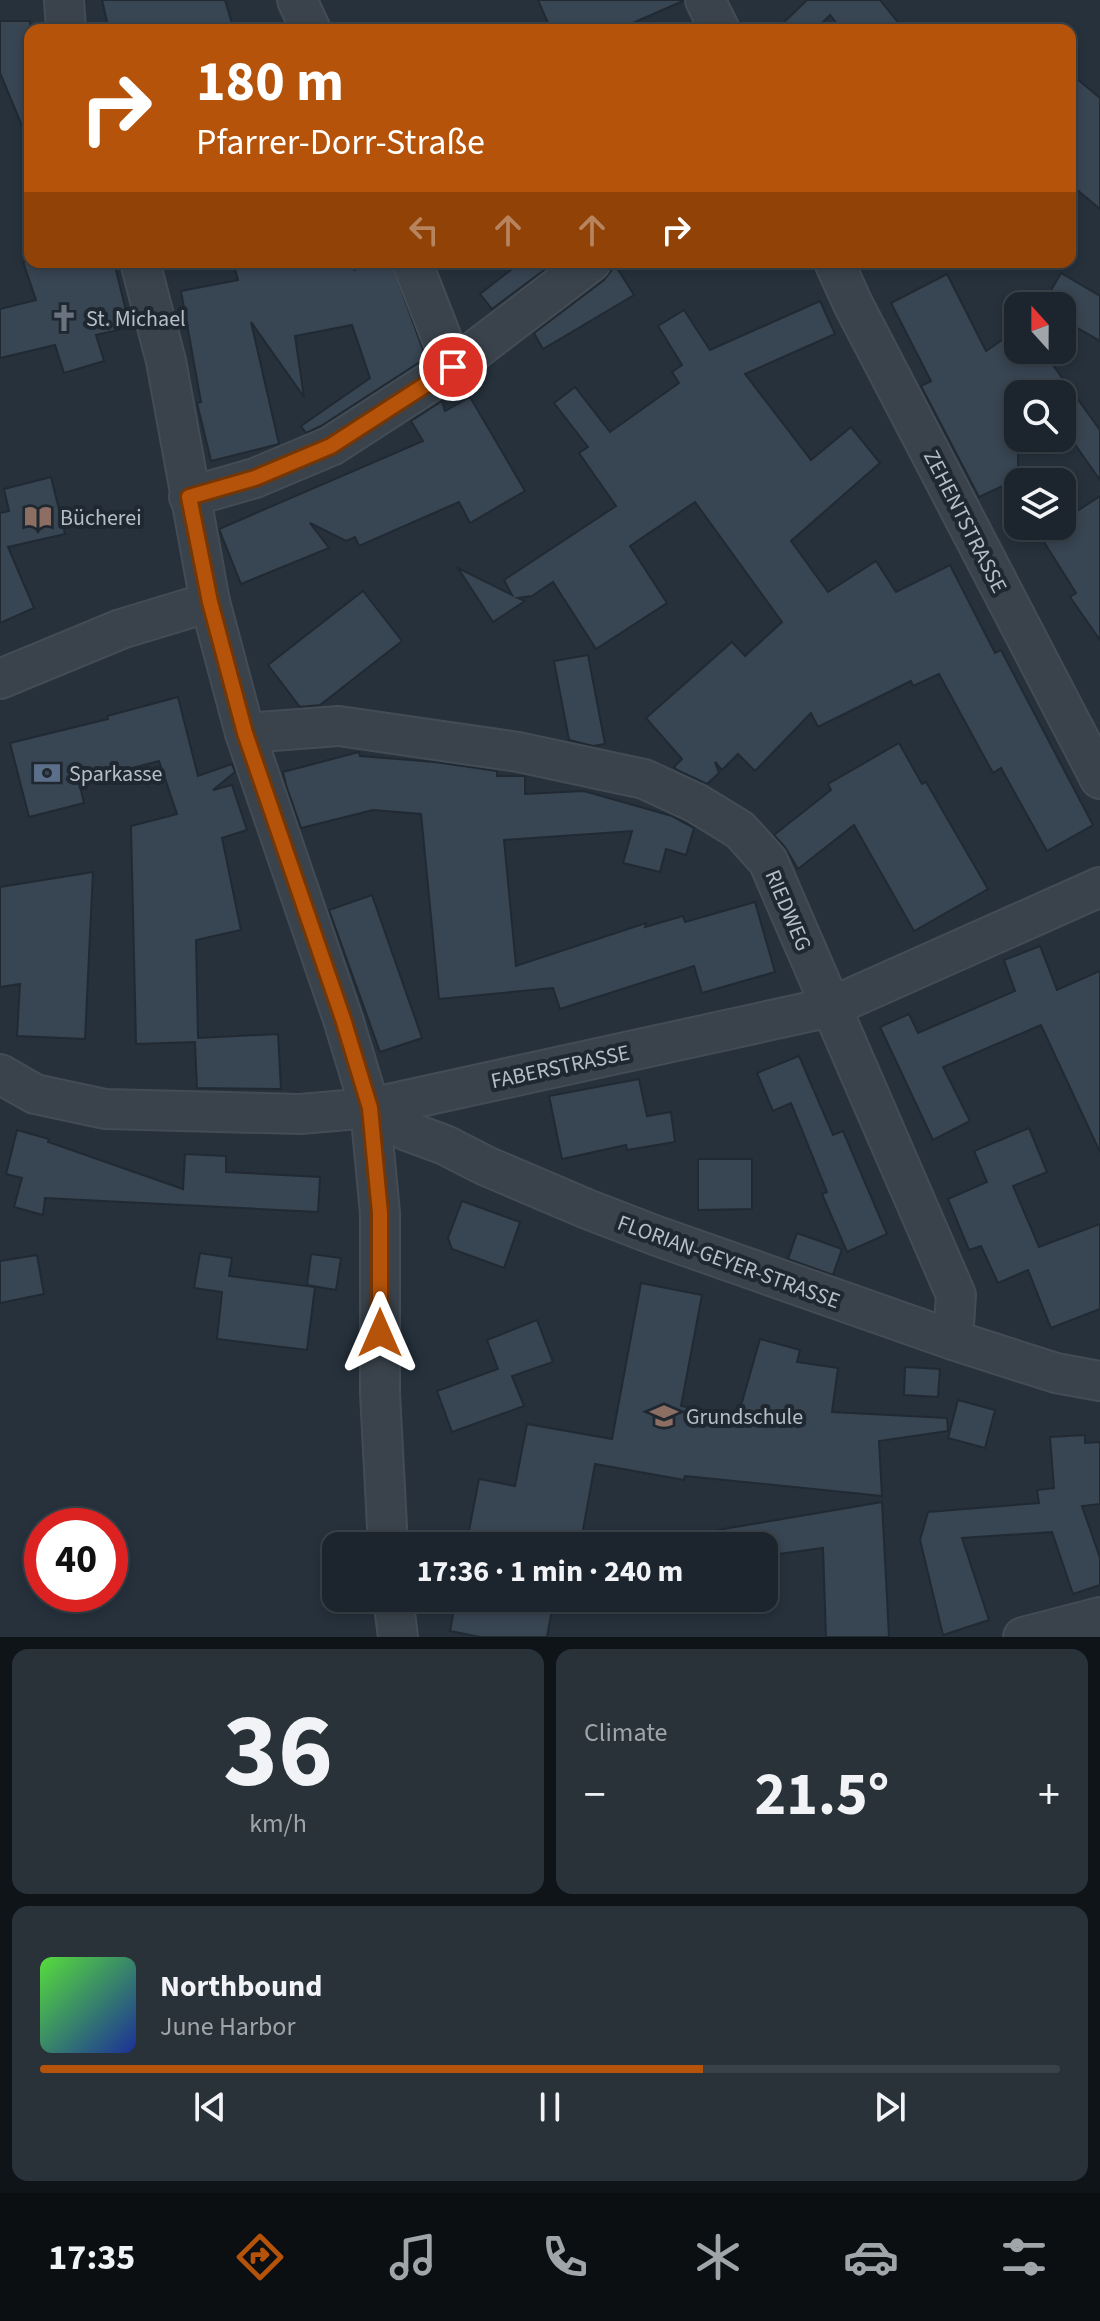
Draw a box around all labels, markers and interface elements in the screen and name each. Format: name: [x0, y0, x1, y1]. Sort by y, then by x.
text: 180 m: [196, 43, 344, 122]
icon: right: [64, 56, 168, 160]
text: Pfarrer-Dorr-Straße: [196, 117, 485, 168]
icon: left: [402, 208, 446, 252]
icon: ahead: [486, 208, 530, 252]
icon: ahead: [570, 208, 614, 252]
icon: right: [654, 208, 698, 252]
north arrow: [1004, 292, 1076, 364]
map controls: [1004, 292, 1076, 540]
church icon: St. Michael: [49, 303, 79, 333]
place label: St. Michael: [86, 303, 186, 335]
pin: [419, 333, 487, 401]
icon: arrive: [431, 345, 475, 389]
button: search: [1004, 380, 1076, 452]
street label: ZEHENTSTRASSE: [915, 444, 1015, 599]
button: layers: [1004, 468, 1076, 540]
library icon: Bücherei: [23, 502, 53, 532]
place label: Bücherei: [60, 502, 142, 534]
bank icon: Sparkasse: [32, 758, 62, 788]
place label: Sparkasse: [69, 758, 163, 790]
street label: RIEDWEG: [757, 865, 820, 956]
street label: FABERSTRASSE: [488, 1037, 633, 1097]
street label: FLORIAN-GEYER-STRASSE: [613, 1207, 844, 1317]
position arrow: [338, 1291, 422, 1375]
school or university icon: Grundschule: [649, 1401, 679, 1431]
place label: Grundschule: [686, 1401, 803, 1433]
speed limit sign: 40: [24, 1508, 128, 1612]
text: 17:36 · 1 min · 240 m: [417, 1550, 683, 1593]
text: 36: [223, 1679, 333, 1827]
text: Climate: [584, 1714, 668, 1751]
text: 21.5°: [755, 1753, 889, 1838]
text: −: [584, 1764, 606, 1827]
text: +: [1038, 1764, 1060, 1827]
text: km/h: [249, 1805, 307, 1842]
text: Northbound: [160, 1965, 322, 2008]
text: June Harbor: [160, 2008, 296, 2045]
icon: previous: [188, 2085, 232, 2129]
icon: pause: [528, 2085, 572, 2129]
icon: next: [868, 2085, 912, 2129]
icon: directions: [232, 2229, 288, 2285]
icon: music: [385, 2229, 441, 2285]
icon: phone: [537, 2229, 593, 2285]
icon: climate: [690, 2229, 746, 2285]
icon: car: [843, 2229, 899, 2285]
icon: filters: [996, 2229, 1052, 2285]
text: 17:35: [48, 2232, 135, 2283]

